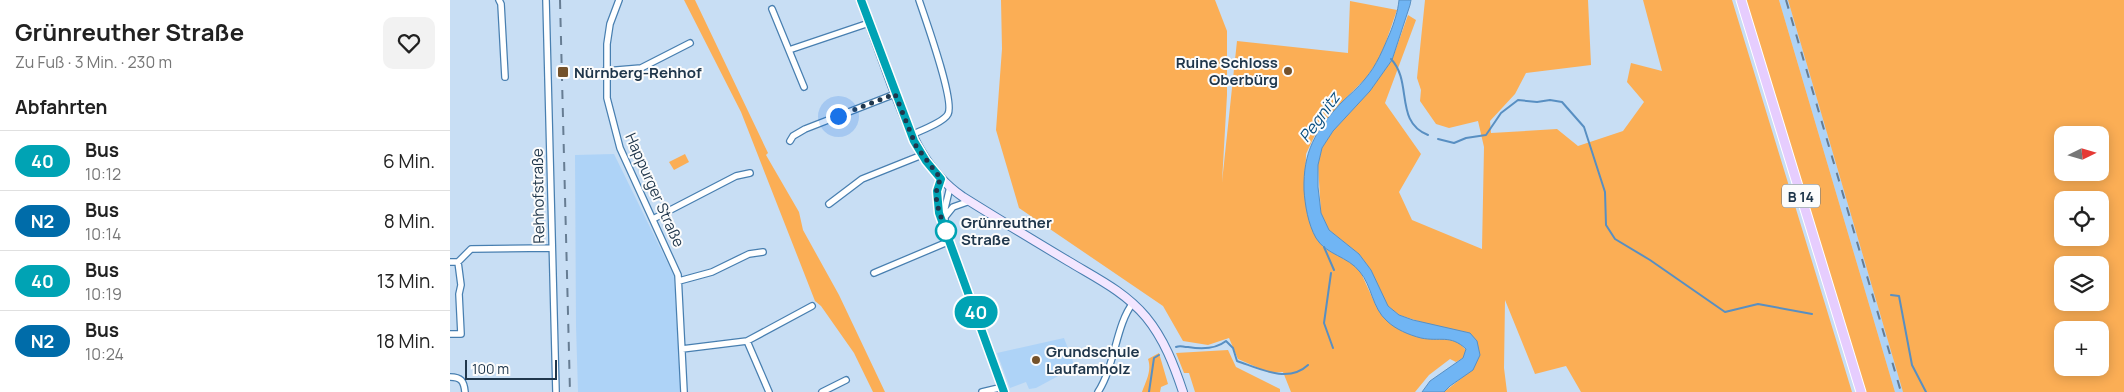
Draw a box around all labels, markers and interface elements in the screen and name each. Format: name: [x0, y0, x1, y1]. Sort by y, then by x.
text: Grünreuther Straße: [15, 15, 244, 48]
button: heart: [383, 17, 435, 69]
text: Zu Fuß · 3 Min. · 230 m: [15, 51, 172, 73]
place label: Ruine Schloss Oberbürg: [1176, 52, 1278, 90]
place label: Nürnberg-Rehhof: [574, 62, 702, 83]
marker: Nürnberg-Rehhof: [556, 65, 570, 79]
marker: Ruine Schloss Oberbürg: [1282, 65, 1294, 77]
water label: Pegnitz: [1293, 86, 1345, 146]
text: Abfahrten: [15, 94, 108, 120]
your location: [826, 104, 851, 129]
north arrow: [2054, 126, 2109, 181]
map controls: [2054, 126, 2109, 376]
street label: Happurger Straße: [620, 130, 690, 251]
text: Bus: [85, 137, 119, 163]
text: 6 Min.: [383, 148, 435, 174]
street label: Rehhofstraße: [527, 148, 549, 244]
text: 40: [31, 149, 54, 173]
text: 10:12: [85, 163, 121, 185]
road number: B 14: [1782, 185, 1820, 208]
button: locate: [2054, 191, 2109, 246]
text: Bus: [85, 197, 119, 223]
text: 8 Min.: [384, 208, 435, 234]
text: N2: [31, 209, 54, 233]
place label: Grünreuther Straße: [961, 212, 1052, 250]
marker: Grünreuther Straße: [935, 220, 957, 242]
text: 10:14: [85, 223, 121, 245]
button: layers: [2054, 256, 2109, 311]
text: Bus: [85, 257, 119, 283]
text: 13 Min.: [377, 268, 435, 294]
text: 40: [31, 269, 54, 293]
text: 10:19: [85, 283, 122, 305]
line badge: 40: [954, 296, 998, 328]
text: 40: [965, 300, 987, 324]
text: Bus: [85, 317, 119, 343]
button: +: [2054, 321, 2109, 376]
text: 18 Min.: [376, 328, 435, 354]
text: N2: [31, 329, 54, 353]
place label: Grundschule Laufamholz: [1046, 341, 1140, 379]
text: 10:24: [85, 343, 124, 365]
marker: Grundschule Laufamholz: [1030, 354, 1042, 366]
scale bar: [465, 357, 558, 380]
text: 100 m: [472, 359, 509, 378]

